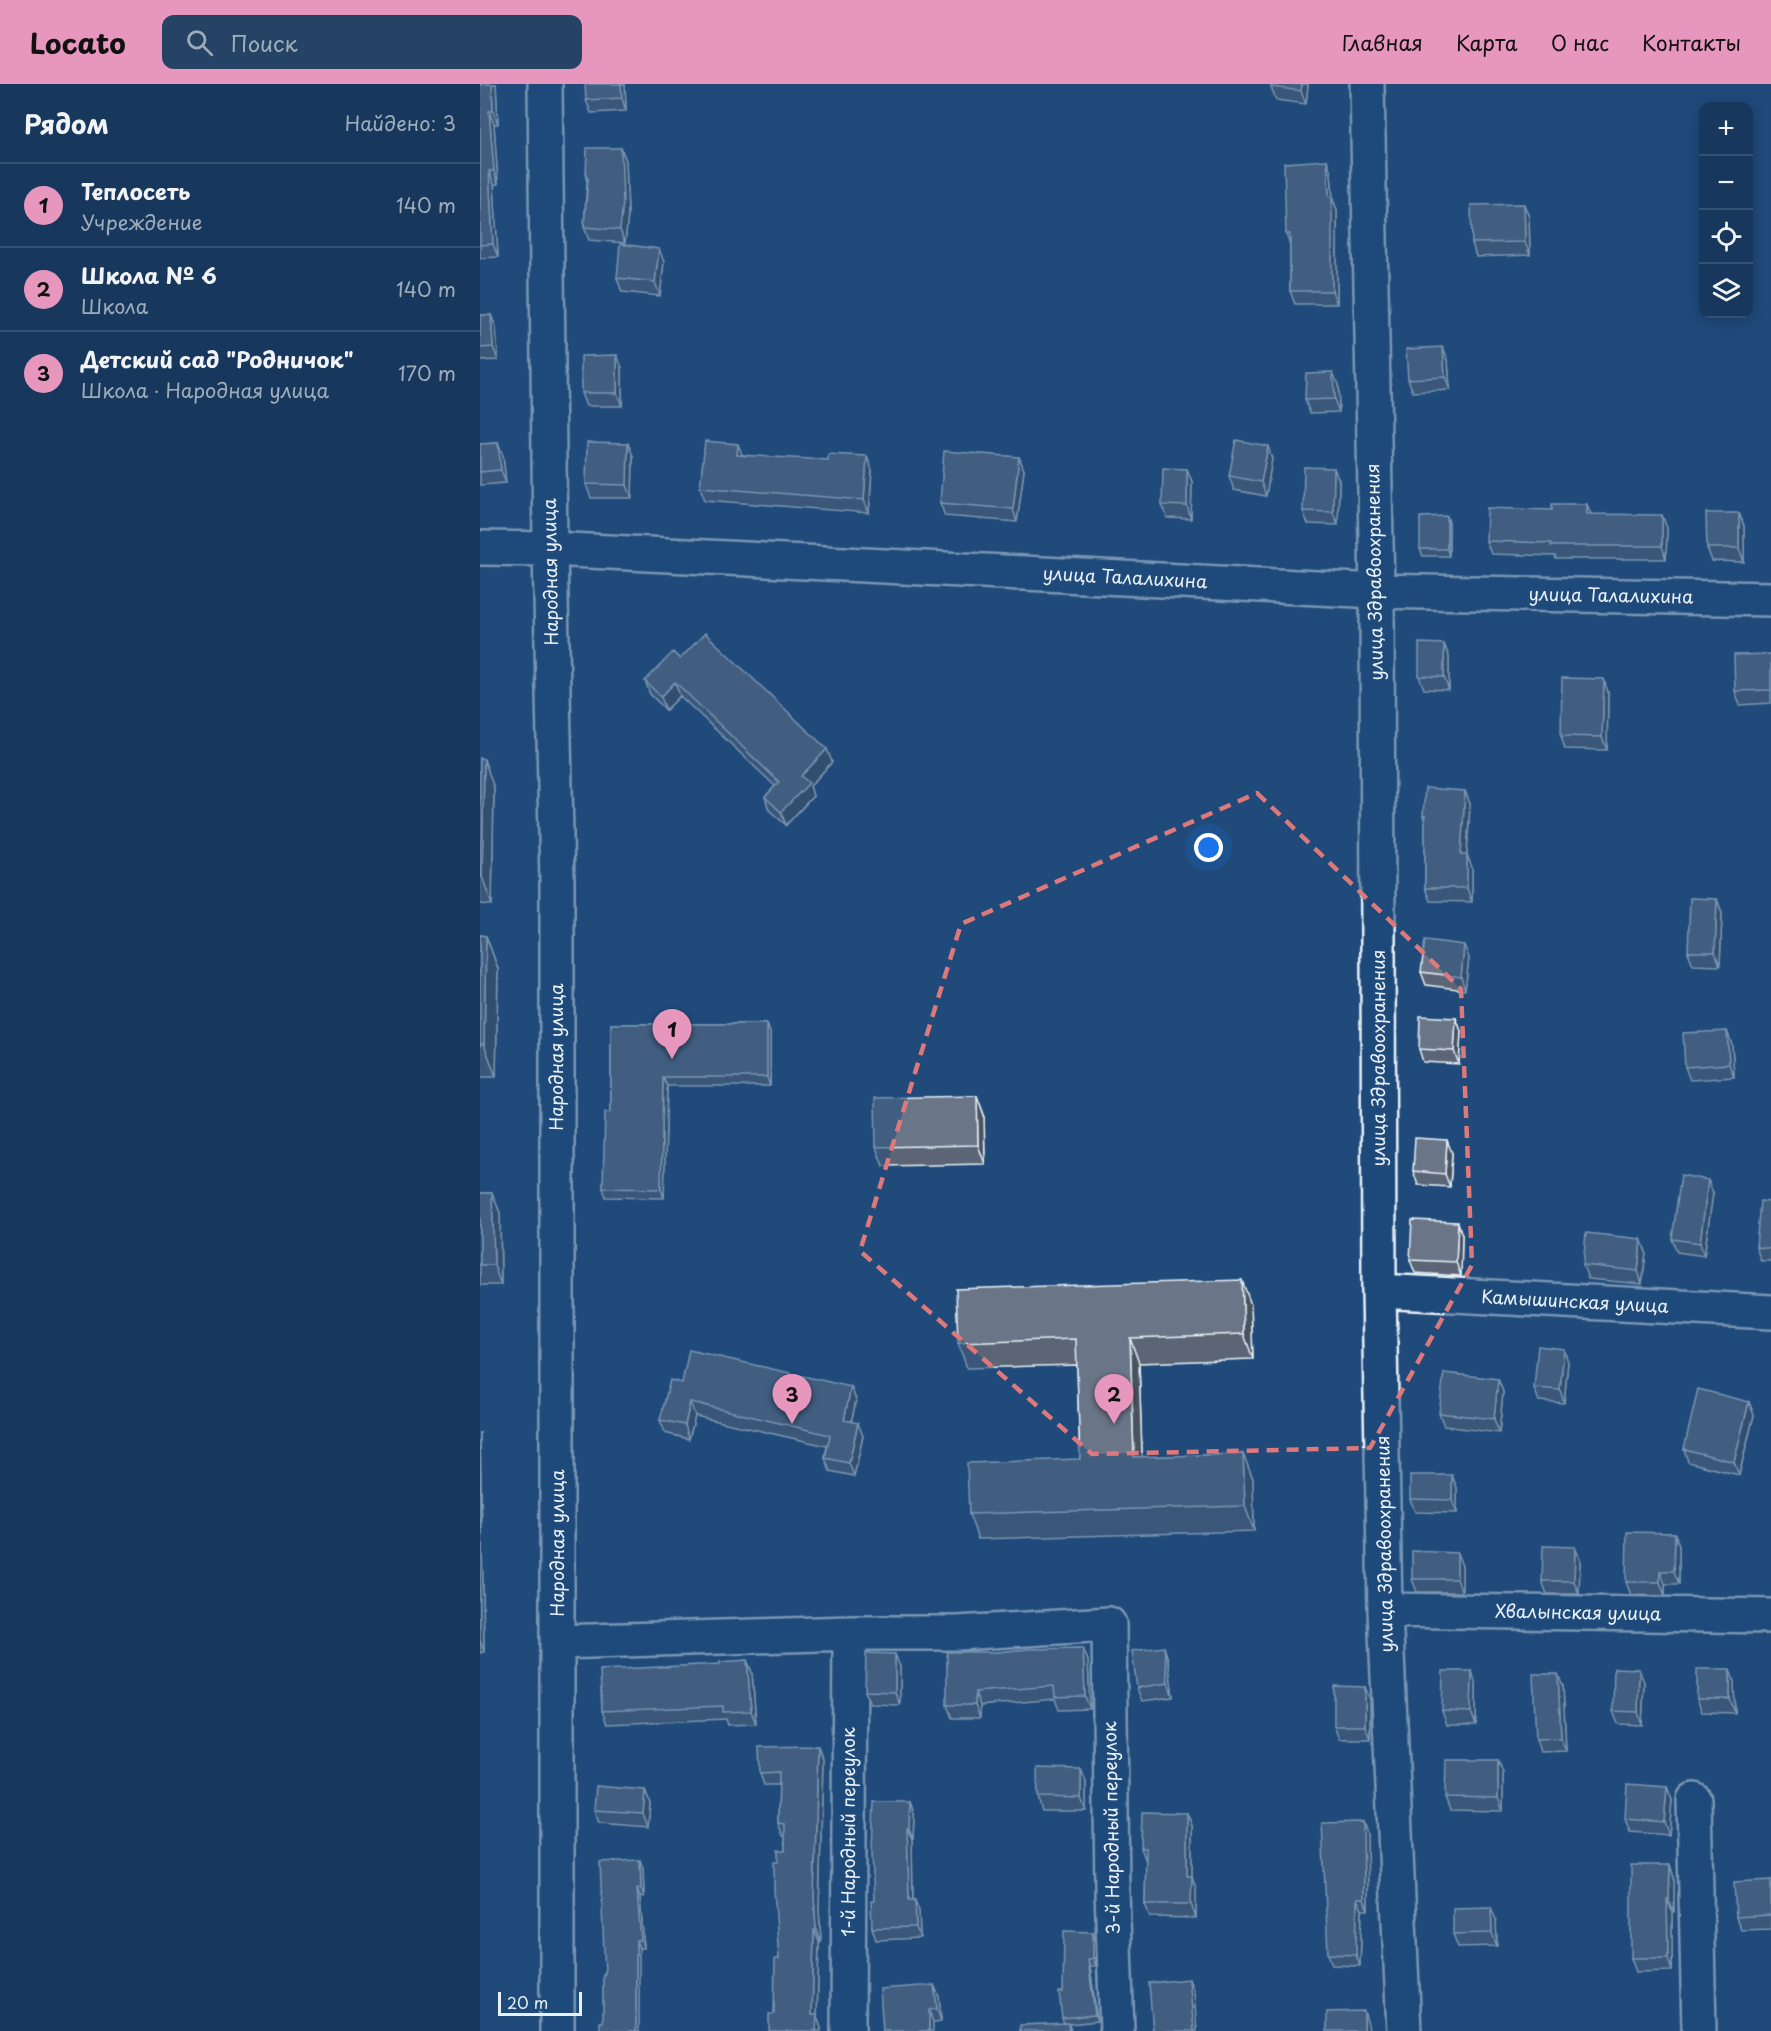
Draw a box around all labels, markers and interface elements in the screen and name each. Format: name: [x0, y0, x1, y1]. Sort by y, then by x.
search box: [162, 15, 582, 69]
text: Locato: [30, 21, 126, 64]
icon: search: [183, 26, 216, 59]
text: Поиск: [231, 26, 298, 59]
text: Главная: [1342, 26, 1423, 58]
text: Карта: [1456, 26, 1518, 58]
text: О нас: [1551, 26, 1609, 58]
text: Контакты: [1642, 26, 1741, 58]
map controls: [1699, 102, 1753, 318]
button: +: [1699, 102, 1753, 156]
text: Рядом: [24, 104, 109, 143]
text: Найдено: 3: [345, 108, 456, 138]
button: −: [1699, 156, 1753, 210]
text: Теплосеть: [81, 174, 190, 207]
text: 1: [39, 190, 48, 220]
text: 140 m: [396, 190, 456, 220]
text: Учреждение: [81, 207, 202, 237]
button: locate: [1699, 210, 1753, 264]
text: Школа № 6: [81, 258, 217, 291]
button: layers: [1699, 264, 1753, 318]
text: 2: [36, 274, 51, 304]
text: 140 m: [396, 274, 456, 304]
text: Школа: [81, 291, 148, 321]
text: Детский сад "Родничок": [81, 342, 353, 375]
text: 3: [37, 358, 50, 388]
text: 170 m: [398, 358, 456, 388]
text: Школа · Народная улица: [81, 375, 329, 405]
street label: улица Здравоохранения: [1358, 463, 1389, 681]
street label: Народная улица: [535, 497, 564, 646]
street label: улица Талалихина: [1042, 559, 1209, 594]
street label: улица Талалихина: [1528, 580, 1694, 609]
your location: [1194, 833, 1223, 862]
street label: улица Здравоохранения: [1364, 949, 1391, 1167]
street label: Народная улица: [542, 983, 569, 1131]
pin: 1: [652, 1010, 692, 1059]
street label: Камышинская улица: [1481, 1282, 1670, 1319]
pin: 3: [772, 1374, 812, 1424]
pin: 2: [1094, 1374, 1134, 1424]
street label: улица Здравоохранения: [1368, 1435, 1399, 1653]
street label: Народная улица: [543, 1469, 570, 1617]
street label: Хвалынская улица: [1495, 1597, 1662, 1626]
street label: 3-й Народный переулок: [1095, 1721, 1126, 1935]
street label: 1-й Народный переулок: [834, 1727, 861, 1937]
scale bar: [498, 1989, 582, 2016]
text: 20 m: [507, 1990, 548, 2014]

